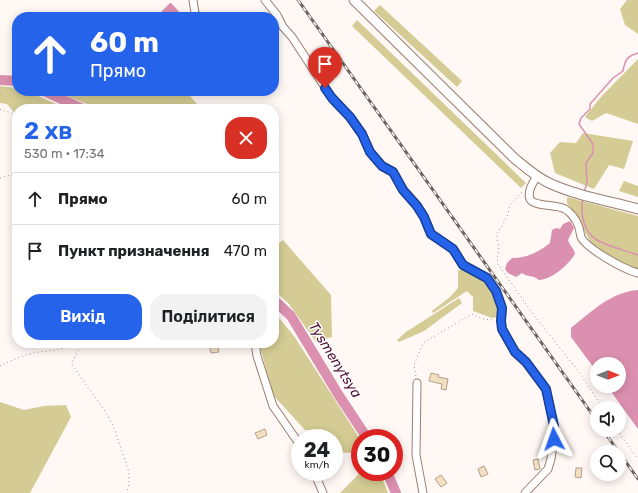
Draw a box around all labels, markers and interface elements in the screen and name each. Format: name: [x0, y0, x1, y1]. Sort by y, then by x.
text: 60 m: [90, 26, 159, 59]
icon: ahead: [24, 28, 76, 80]
pin: [308, 47, 342, 88]
icon: arrive: [314, 53, 336, 75]
text: Прямо: [90, 60, 146, 82]
text: 2 хв: [24, 117, 73, 145]
button: close: [225, 117, 267, 159]
text: 530 m · 17:34: [24, 146, 105, 161]
icon: ahead: [24, 188, 46, 210]
text: Прямо: [58, 190, 108, 208]
text: 60 m: [231, 190, 267, 208]
icon: arrive: [24, 240, 46, 262]
text: Пункт призначення: [58, 242, 210, 260]
text: 470 m: [224, 242, 267, 260]
button: Вихід: [24, 294, 142, 340]
button: Поділитися: [150, 294, 267, 340]
water label: Tysmenytsya: [305, 319, 365, 401]
north arrow: [590, 357, 626, 393]
map controls: [590, 357, 626, 481]
button: sound: [590, 401, 626, 437]
position arrow: [533, 418, 575, 460]
speed limit sign: 30: [351, 429, 403, 481]
text: 24: [304, 438, 330, 462]
button: search: [590, 445, 626, 481]
text: km/h: [305, 459, 329, 471]

